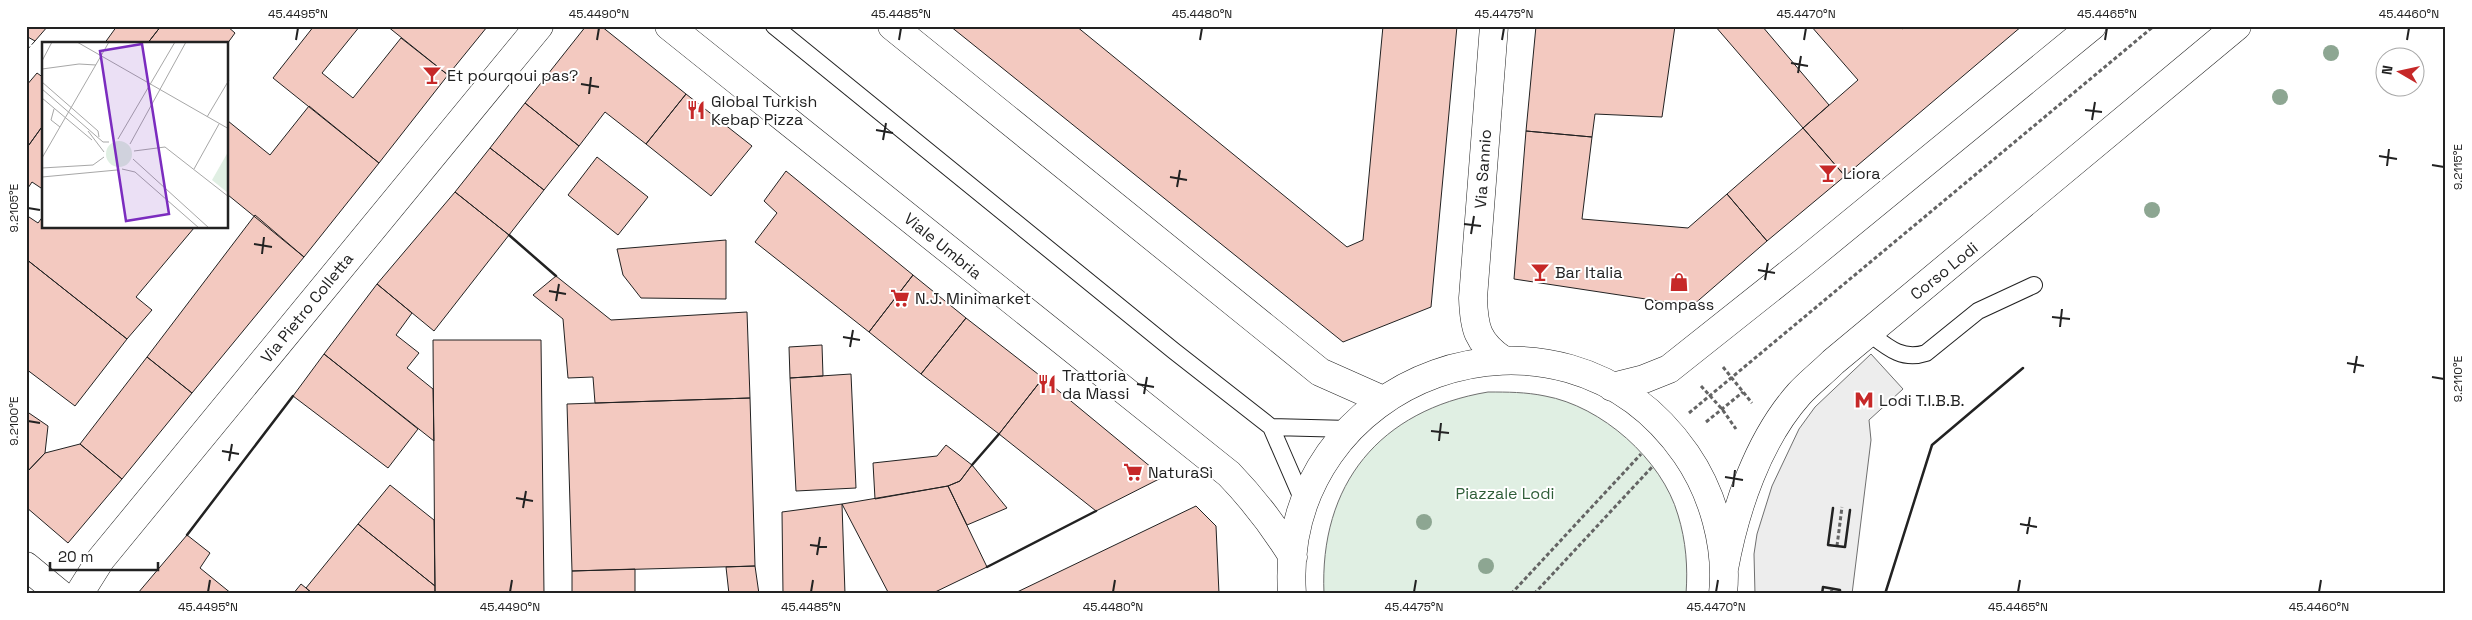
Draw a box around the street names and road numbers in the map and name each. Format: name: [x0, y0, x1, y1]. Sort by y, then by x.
street label: Via Sannio: [1470, 129, 1496, 209]
street label: Viale Umbria: [900, 208, 986, 284]
street label: Corso Lodi: [1906, 237, 1982, 305]
street label: Via Pietro Colletta: [256, 248, 358, 368]

